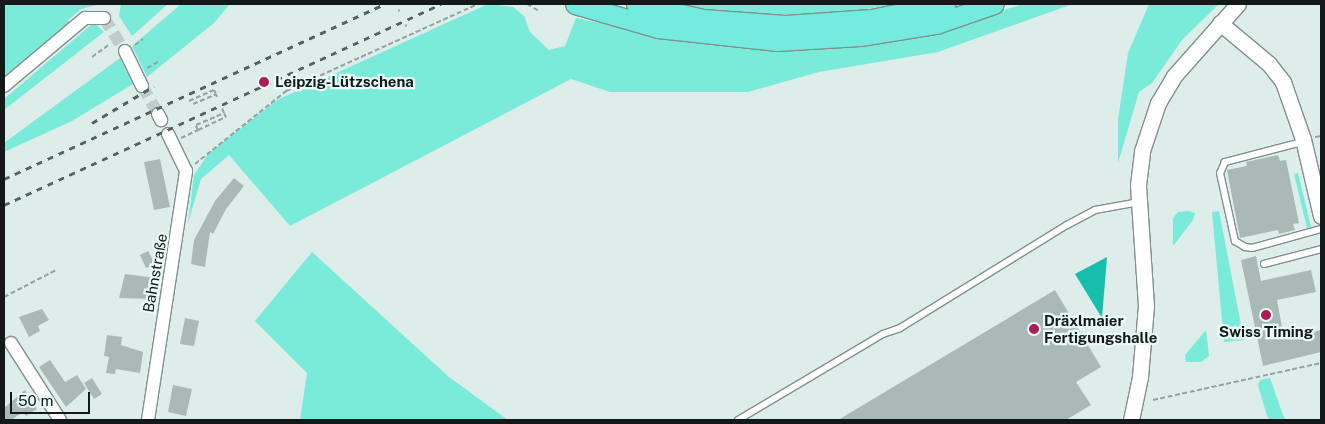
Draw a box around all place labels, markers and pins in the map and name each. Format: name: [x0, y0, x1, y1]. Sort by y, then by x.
place label: Leipzig-Lützschena: [275, 73, 414, 91]
marker: Leipzig-Lützschena: [257, 75, 271, 89]
marker: Swiss Timing: [1260, 309, 1272, 321]
place label: Dräxlmaier Fertigungshalle: [1044, 311, 1157, 346]
marker: Dräxlmaier Fertigungshalle: [1028, 323, 1040, 335]
place label: Swiss Timing: [1219, 323, 1313, 341]

